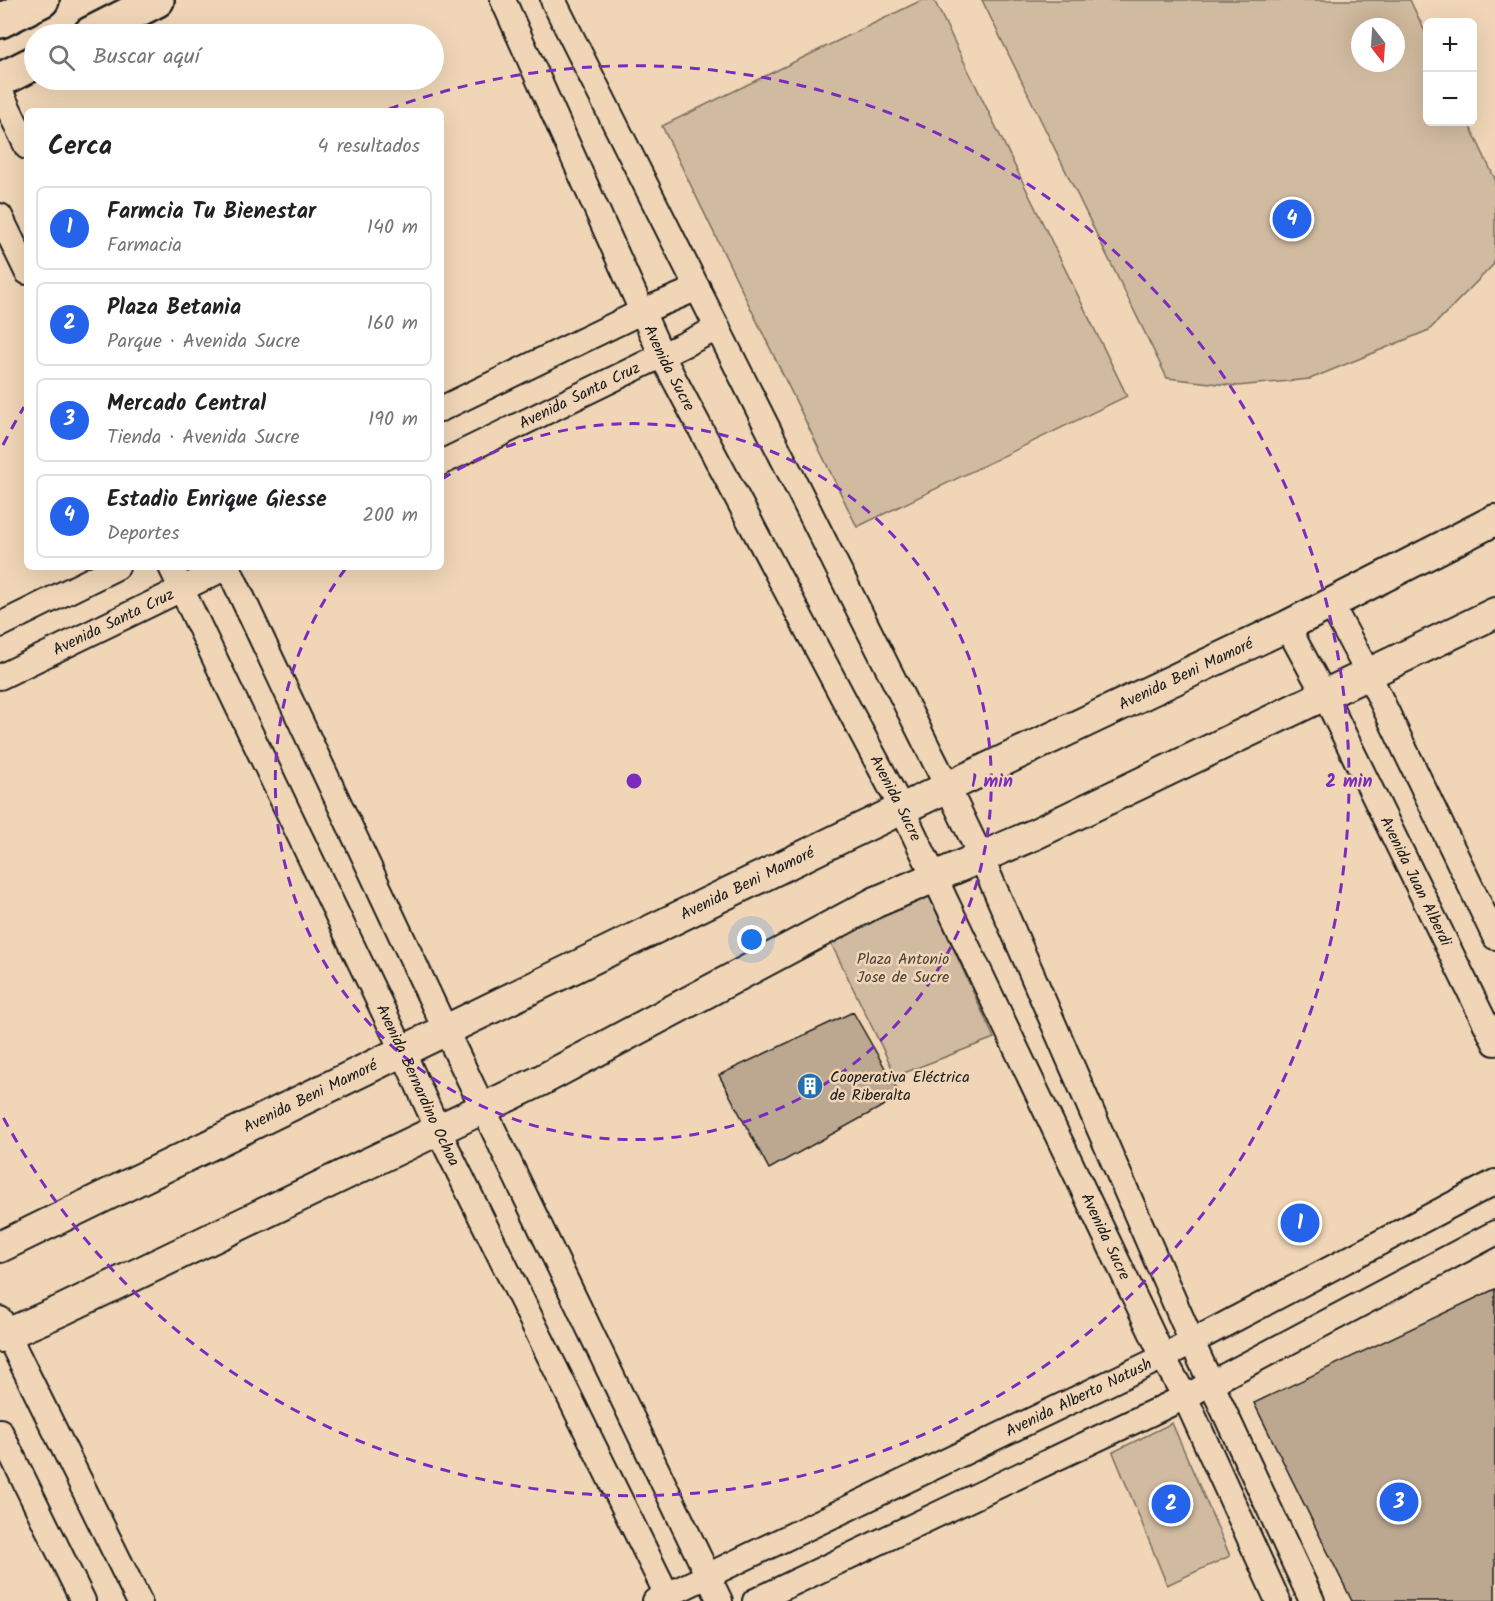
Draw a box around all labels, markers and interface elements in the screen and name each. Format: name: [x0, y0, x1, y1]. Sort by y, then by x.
north arrow: [1351, 18, 1405, 72]
map controls: [1423, 18, 1477, 126]
button: +: [1423, 18, 1477, 72]
search box: [24, 24, 444, 90]
text: Buscar aquí: [93, 40, 200, 75]
icon: search: [45, 41, 78, 74]
button: −: [1423, 72, 1477, 126]
text: Cerca: [48, 126, 112, 168]
text: 4 resultados: [318, 131, 420, 163]
text: Farmcia Tu Bienestar: [107, 195, 316, 230]
pin: 4: [1272, 196, 1312, 242]
text: 1: [66, 212, 73, 244]
text: 140 m: [367, 212, 418, 244]
text: Farmacia: [107, 230, 182, 262]
text: Plaza Betania: [107, 291, 241, 326]
text: 2: [64, 308, 75, 340]
text: 160 m: [367, 308, 418, 340]
street label: Avenida Sucre: [637, 321, 702, 416]
text: Parque · Avenida Sucre: [107, 326, 300, 358]
street label: Avenida Santa Cruz: [514, 355, 644, 436]
text: Mercado Central: [107, 387, 266, 422]
text: 3: [64, 404, 75, 436]
text: 190 m: [368, 404, 418, 436]
text: Tienda · Avenida Sucre: [107, 422, 299, 454]
text: Estadio Enrique Giesse: [107, 483, 327, 518]
text: 4: [64, 500, 75, 532]
text: 200 m: [362, 500, 418, 532]
text: Deportes: [107, 518, 179, 550]
street label: Avenida Santa Cruz: [48, 582, 178, 662]
street label: Avenida Beni Mamoré: [1114, 631, 1258, 717]
street label: Avenida Sucre: [863, 751, 928, 845]
text: 1 min: [971, 768, 1013, 797]
text: 2 min: [1326, 768, 1372, 797]
centre of rings: [624, 771, 644, 791]
street label: Avenida Juan Alberdi: [1373, 812, 1459, 952]
street label: Avenida Beni Mamoré: [676, 840, 820, 927]
your location: [737, 925, 766, 954]
park label: Plaza Antonio Jose de Sucre: [857, 947, 949, 990]
street label: Avenida Bernardino Ochoa: [369, 1000, 466, 1171]
street label: Avenida Beni Mamoré: [239, 1052, 383, 1139]
place label: Cooperativa Eléctrica de Riberalta: [830, 1065, 970, 1108]
building icon: Cooperativa Eléctrica de Riberalta: [795, 1071, 825, 1101]
street label: Avenida Sucre: [1074, 1189, 1137, 1284]
pin: 1: [1280, 1200, 1320, 1246]
street label: Avenida Alberto Natush: [1001, 1352, 1156, 1443]
pin: 3: [1380, 1480, 1418, 1524]
pin: 2: [1152, 1482, 1190, 1526]

